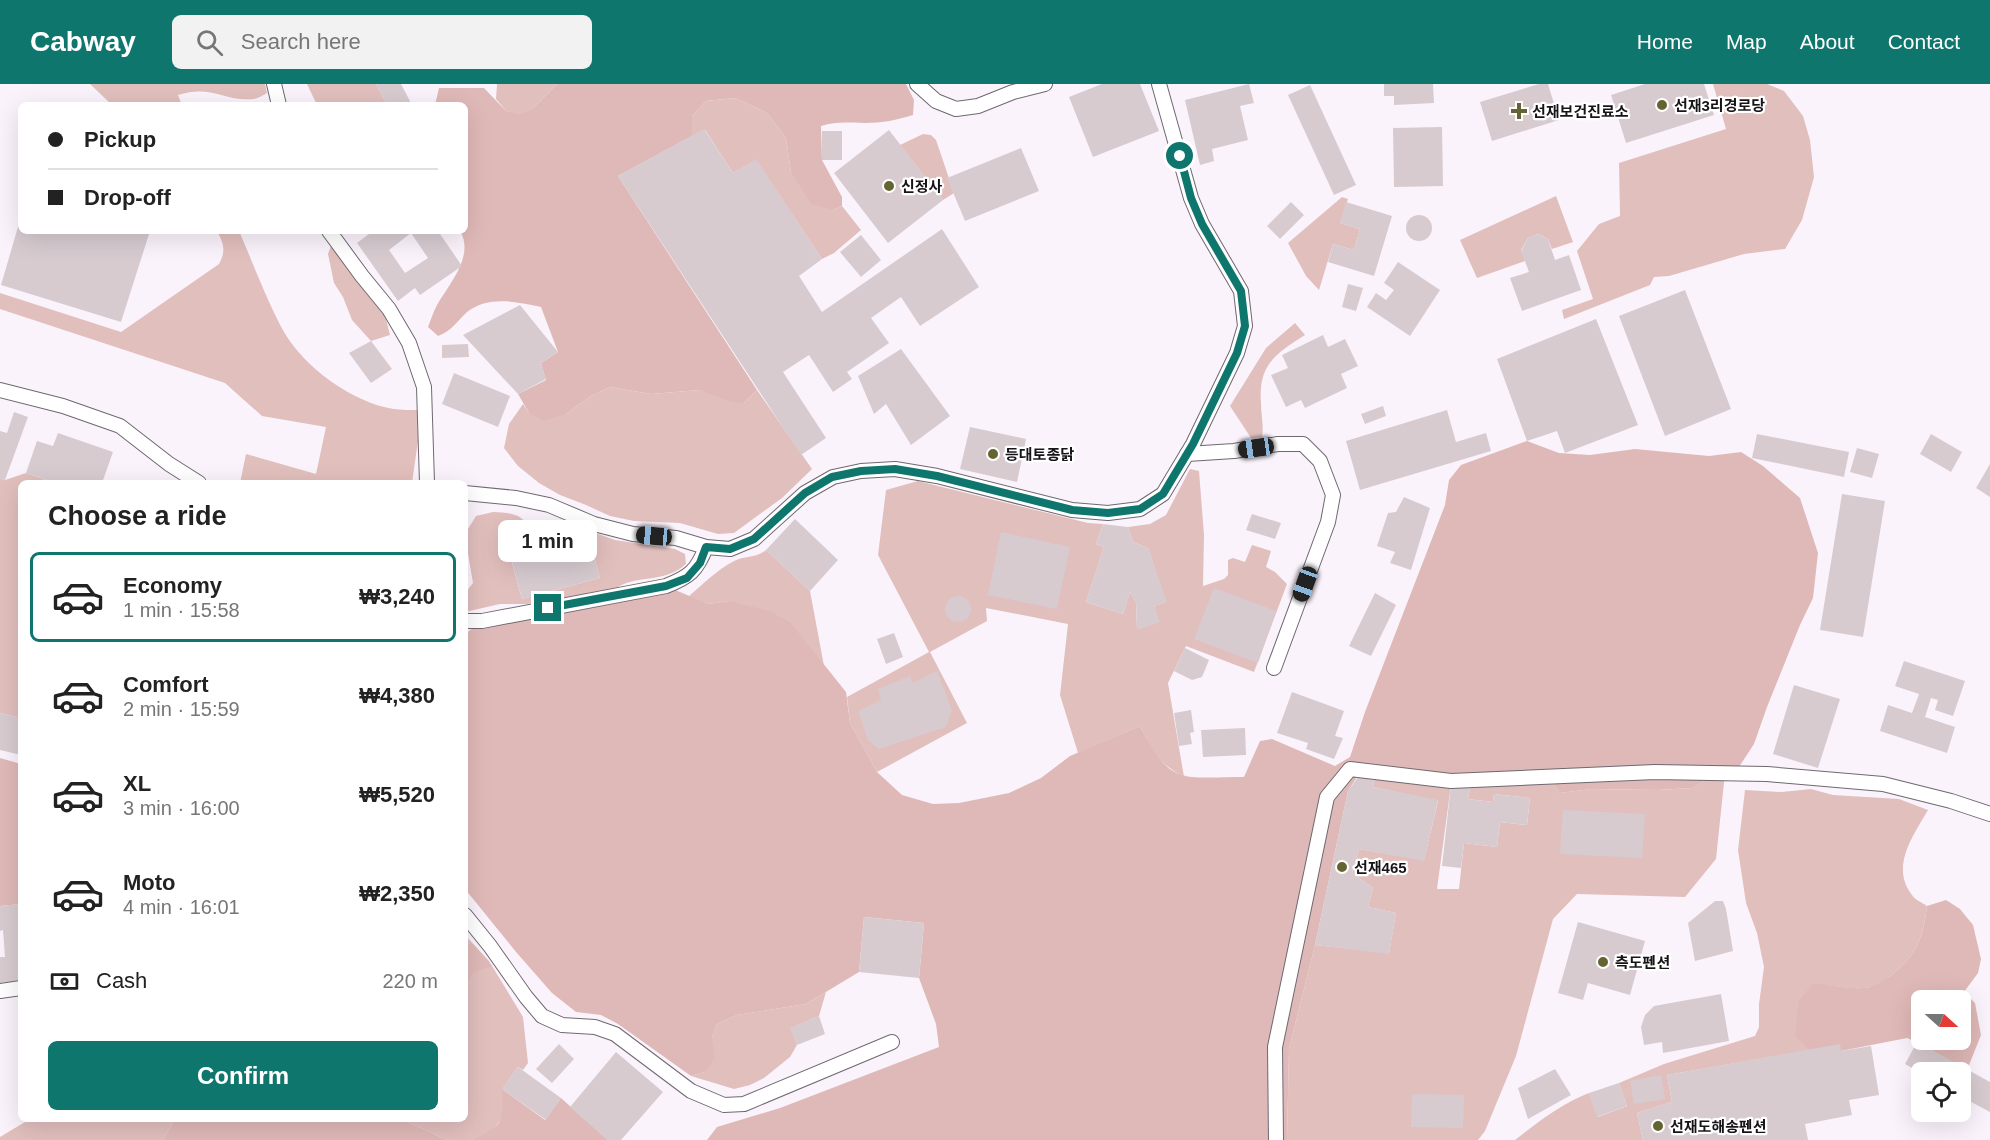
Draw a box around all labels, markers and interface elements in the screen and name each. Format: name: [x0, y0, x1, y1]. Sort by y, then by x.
search box: [172, 15, 592, 69]
text: Cabway: [30, 26, 136, 57]
icon: search: [193, 26, 226, 59]
text: Search here: [241, 29, 361, 54]
text: Home: [1637, 30, 1693, 53]
text: Map: [1726, 30, 1767, 53]
text: About: [1800, 30, 1855, 53]
text: Contact: [1888, 30, 1960, 53]
place label: 선재3리경로당: [1674, 97, 1765, 114]
marker: 선재3리경로당: [1655, 98, 1669, 112]
marker: 선재보건진료소: [1510, 102, 1528, 120]
place label: 선재보건진료소: [1532, 103, 1629, 120]
text: Pickup: [84, 127, 156, 152]
route start: [1166, 142, 1193, 169]
place label: 신정사: [901, 178, 943, 195]
marker: 신정사: [882, 179, 896, 193]
text: Drop-off: [84, 185, 171, 210]
car: [1237, 437, 1275, 459]
place label: 등대토종닭: [1005, 446, 1074, 463]
marker: 등대토종닭: [986, 447, 1000, 461]
text: Choose a ride: [48, 501, 227, 531]
callout: 1 min: [498, 521, 598, 563]
car: [635, 525, 673, 547]
text: 1 min: [521, 530, 574, 552]
car: [1290, 564, 1320, 604]
icon: car: [51, 570, 105, 624]
text: Economy: [123, 573, 222, 598]
text: ₩3,240: [359, 584, 435, 609]
route end: [534, 594, 561, 621]
text: 1 min · 15:58: [123, 599, 240, 621]
icon: car: [51, 669, 105, 723]
text: Comfort: [123, 672, 209, 697]
text: ₩4,380: [359, 683, 435, 708]
text: 2 min · 15:59: [123, 698, 240, 720]
icon: car: [51, 768, 105, 822]
text: XL: [123, 771, 151, 796]
text: ₩5,520: [359, 782, 435, 807]
text: 3 min · 16:00: [123, 797, 240, 819]
place label: 선재465: [1354, 859, 1407, 876]
marker: 선재465: [1335, 860, 1349, 874]
icon: car: [51, 867, 105, 921]
text: Moto: [123, 870, 176, 895]
text: ₩2,350: [359, 881, 435, 906]
text: 4 min · 16:01: [123, 896, 240, 918]
place label: 측도펜션: [1615, 954, 1670, 971]
marker: 측도펜션: [1596, 955, 1610, 969]
icon: cash: [48, 965, 81, 998]
text: Cash: [96, 968, 147, 993]
text: 220 m: [382, 970, 438, 992]
north arrow: [1911, 990, 1971, 1050]
map controls: [1911, 990, 1971, 1122]
button: Confirm: [48, 1041, 438, 1110]
button: locate: [1911, 1062, 1971, 1122]
place label: 선재도해송펜션: [1670, 1118, 1767, 1135]
marker: 선재도해송펜션: [1651, 1119, 1665, 1133]

